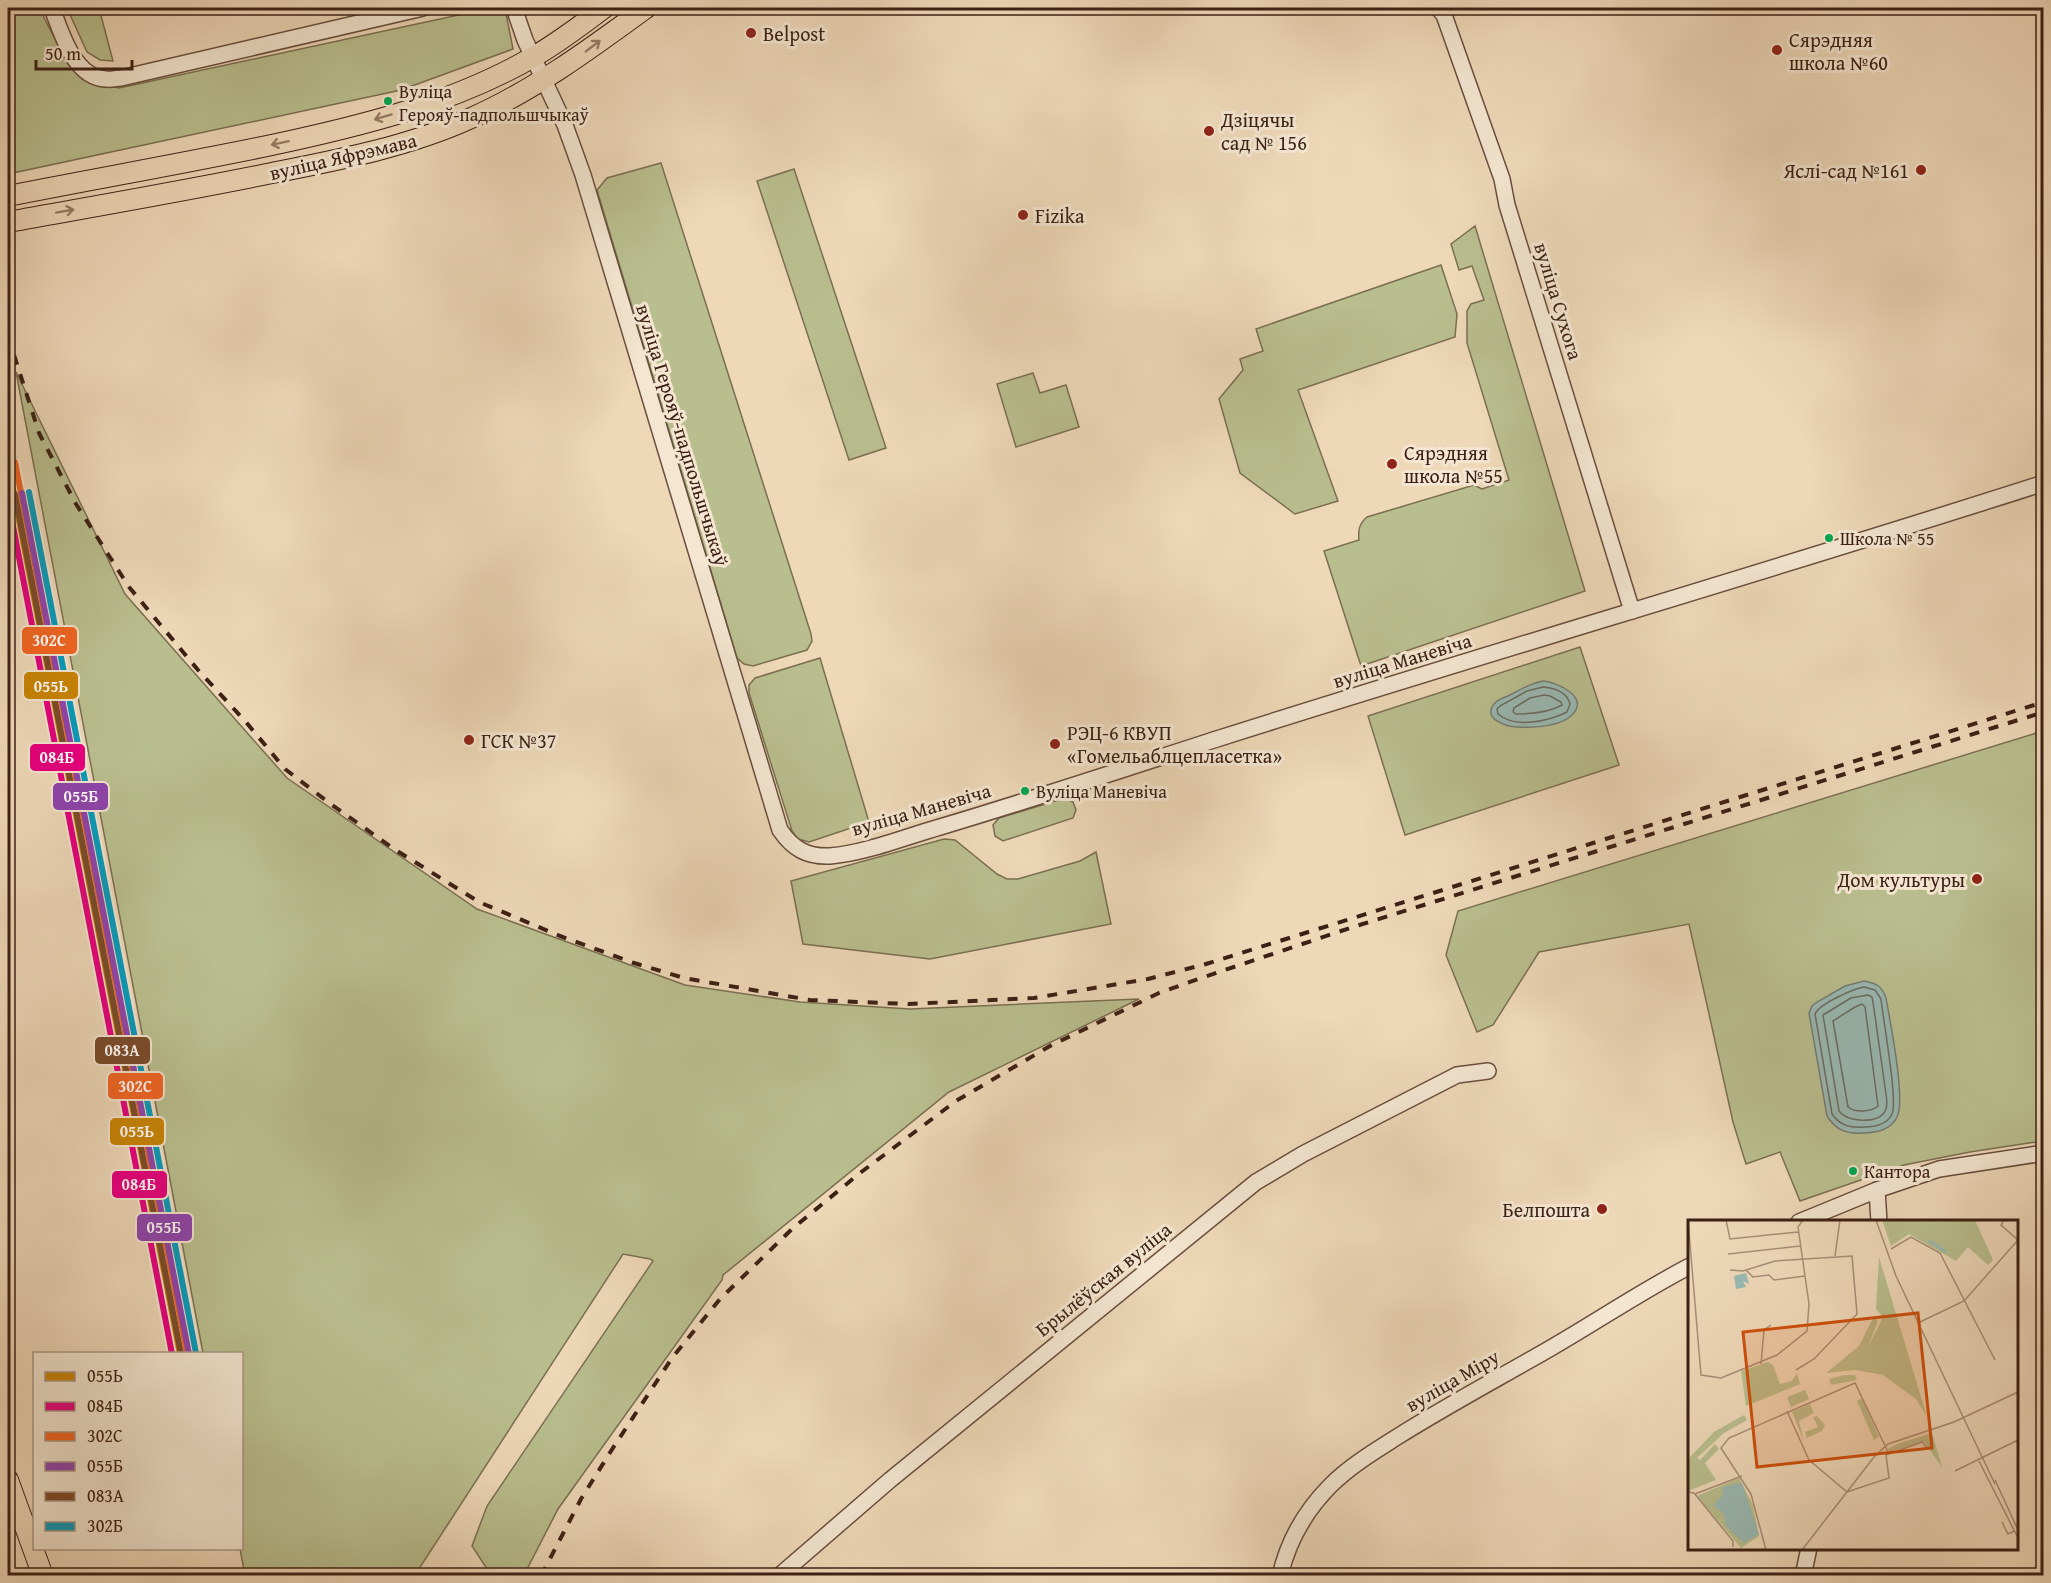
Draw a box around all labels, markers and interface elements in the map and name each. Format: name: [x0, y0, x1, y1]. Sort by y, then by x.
place label: Belpost: [763, 19, 825, 48]
place label: Сярэдняя школа №60: [1789, 25, 1888, 77]
marker: Belpost: [744, 26, 758, 40]
scale bar: [36, 33, 132, 71]
text: 50 m: [45, 40, 81, 67]
one-way arrow: [585, 40, 601, 53]
marker: Сярэдняя школа №60: [1770, 43, 1784, 57]
place label: Вуліца Герояў-падпольшчыкаў: [399, 78, 589, 128]
marker: Вуліца Герояў-падпольшчыкаў: [382, 95, 394, 107]
place label: Дзіцячы сад № 156: [1220, 105, 1307, 157]
one-way arrow: [374, 112, 393, 123]
marker: Дзіцячы сад № 156: [1202, 124, 1216, 138]
street label: вуліца Яфрэмава: [267, 125, 420, 187]
one-way arrow: [271, 138, 290, 149]
place label: Яслі-сад №161: [1782, 156, 1909, 185]
marker: Яслі-сад №161: [1914, 163, 1928, 177]
place label: Fizika: [1035, 201, 1085, 230]
one-way arrow: [55, 205, 74, 216]
marker: Fizika: [1016, 208, 1030, 222]
street label: вуліца Сухога: [1527, 239, 1591, 364]
street label: вуліца Герояў-падпольшчыкаў: [629, 300, 737, 570]
place label: Сярэдняя школа №55: [1404, 438, 1503, 490]
marker: Сярэдняя школа №55: [1385, 457, 1399, 471]
place label: Школа № 55: [1840, 525, 1934, 552]
marker: Школа № 55: [1823, 532, 1835, 544]
street label: вуліца Маневіча: [1329, 625, 1475, 695]
line badge: 302С: [21, 626, 78, 655]
text: 302С: [32, 628, 66, 652]
line badge: 055Ь: [23, 671, 79, 700]
text: 055Ь: [34, 674, 69, 698]
place label: РЭЦ-6 КВУП «Гомельаблцепласетка»: [1067, 718, 1282, 770]
place label: ГСК №37: [481, 726, 556, 755]
marker: ГСК №37: [462, 733, 476, 747]
marker: РЭЦ-6 КВУП «Гомельаблцепласетка»: [1048, 737, 1062, 751]
line badge: 084Б: [29, 743, 86, 772]
text: 084Б: [40, 745, 74, 769]
street label: вуліца Маневіча: [848, 775, 995, 843]
place label: Вуліца Маневіча: [1036, 778, 1167, 805]
line badge: 055Б: [52, 782, 109, 811]
text: 055Б: [64, 784, 98, 808]
marker: Вуліца Маневіча: [1019, 785, 1031, 797]
place label: Дом культуры: [1837, 865, 1965, 894]
marker: Дом культуры: [1970, 872, 1984, 886]
line badge: 083А: [94, 1036, 151, 1065]
text: 083А: [104, 1038, 140, 1062]
line badge: 302С: [107, 1072, 164, 1100]
text: 302С: [118, 1074, 152, 1098]
line badge: 055Ь: [109, 1117, 165, 1146]
text: 055Ь: [120, 1119, 155, 1143]
place label: Кантора: [1864, 1158, 1931, 1185]
marker: Кантора: [1847, 1165, 1859, 1177]
line badge: 084Б: [111, 1170, 168, 1199]
text: 084Б: [122, 1172, 156, 1196]
place label: Белпошта: [1502, 1195, 1590, 1224]
marker: Белпошта: [1595, 1202, 1609, 1216]
line badge: 055Б: [136, 1213, 193, 1242]
text: 055Б: [147, 1215, 181, 1239]
street label: Брылёўская вуліца: [1029, 1215, 1178, 1343]
inset map: [1688, 1220, 2018, 1550]
street label: вуліца Міру: [1400, 1341, 1504, 1419]
legend: [33, 1352, 243, 1550]
text: 055Ь: [87, 1362, 123, 1389]
text: 084Б: [87, 1392, 123, 1419]
text: 302С: [87, 1422, 123, 1449]
text: 055Б: [87, 1452, 123, 1479]
text: 083А: [87, 1482, 124, 1509]
text: 302Б: [87, 1512, 123, 1539]

